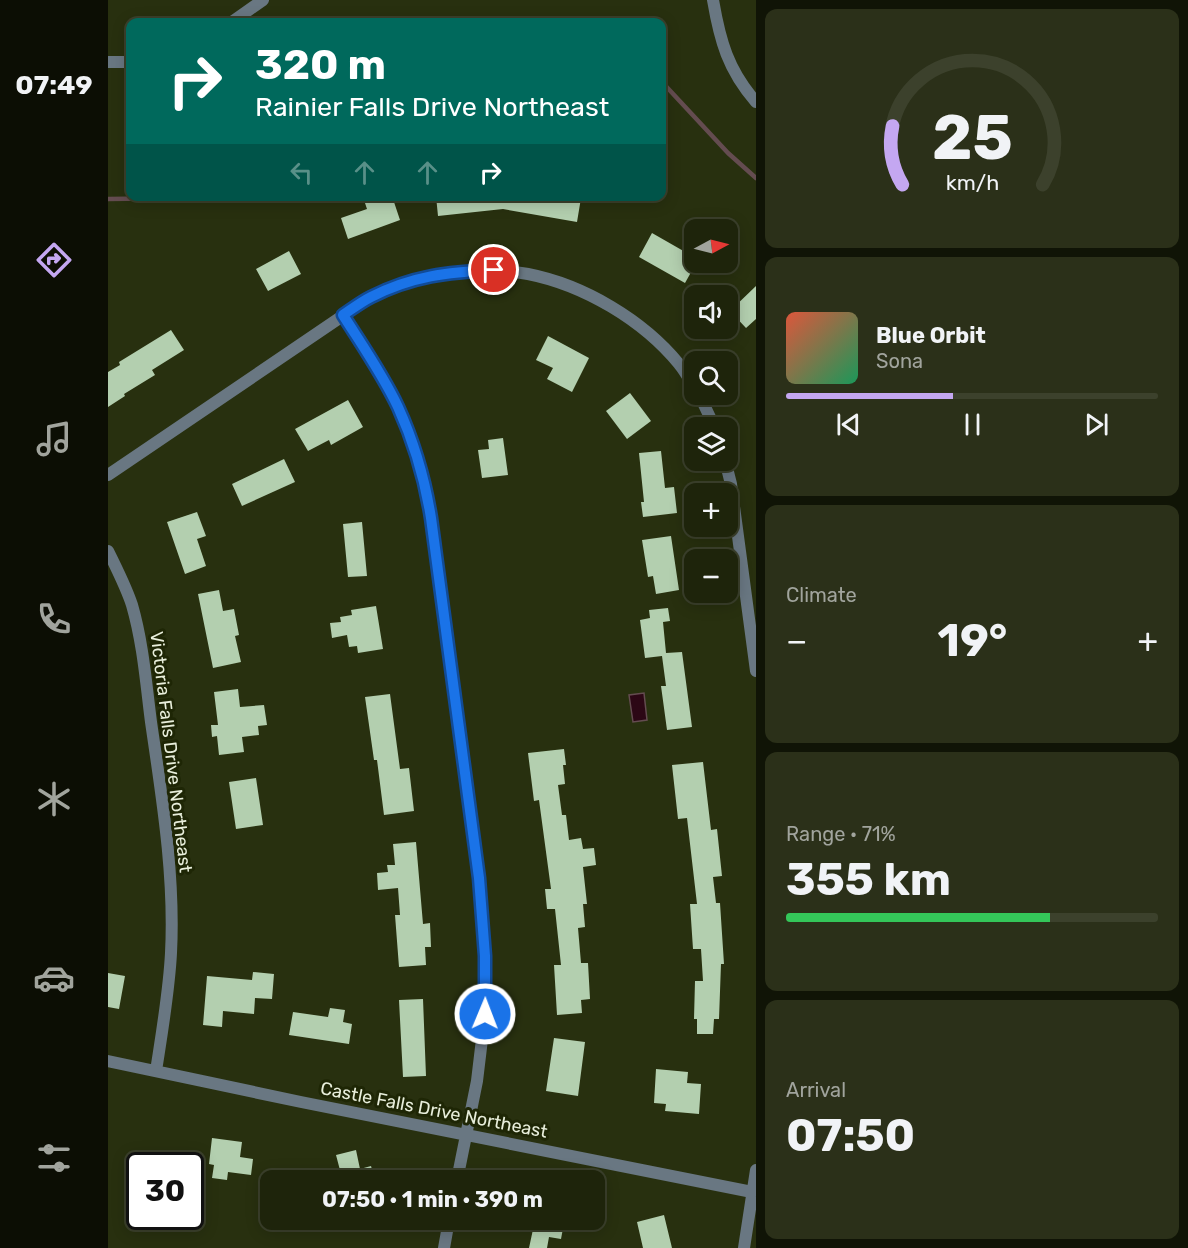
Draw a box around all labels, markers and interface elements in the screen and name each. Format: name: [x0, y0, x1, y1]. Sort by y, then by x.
text: 320 m: [255, 40, 386, 90]
icon: right: [156, 42, 234, 120]
text: 07:49: [15, 69, 93, 101]
text: Rainier Falls Drive Northeast: [255, 91, 609, 123]
text: 25: [932, 102, 1012, 176]
icon: left: [285, 156, 318, 189]
icon: ahead: [348, 156, 381, 189]
icon: ahead: [411, 156, 444, 189]
icon: right: [474, 156, 507, 189]
text: km/h: [945, 171, 999, 196]
north arrow: [684, 219, 738, 273]
map controls: [684, 219, 738, 603]
icon: directions: [33, 239, 75, 281]
pin: [468, 244, 519, 295]
icon: arrive: [477, 253, 510, 286]
button: sound: [684, 285, 738, 339]
text: Blue Orbit: [876, 322, 986, 349]
text: Sona: [876, 349, 923, 373]
button: search: [684, 351, 738, 405]
icon: previous: [832, 408, 865, 441]
icon: pause: [956, 408, 989, 441]
icon: next: [1080, 408, 1113, 441]
button: layers: [684, 417, 738, 471]
icon: music: [33, 418, 75, 460]
button: +: [684, 483, 738, 537]
button: −: [684, 549, 738, 603]
text: Climate: [786, 583, 857, 607]
icon: phone: [33, 598, 75, 640]
text: 19°: [938, 614, 1007, 667]
text: −: [786, 621, 807, 660]
text: +: [1137, 621, 1158, 660]
street label: Victoria Falls Drive Northeast: [145, 630, 197, 874]
icon: climate: [33, 778, 75, 820]
text: Range · 71%: [786, 822, 896, 846]
text: 355 km: [786, 853, 951, 906]
icon: car: [33, 957, 75, 999]
position arrow: [453, 982, 517, 1046]
street label: Castle Falls Drive Northeast: [319, 1077, 549, 1143]
text: Arrival: [786, 1078, 846, 1102]
text: 07:50: [786, 1109, 915, 1162]
icon: filters: [33, 1137, 75, 1179]
speed limit sign: 30: [126, 1152, 204, 1230]
text: 07:50 · 1 min · 390 m: [322, 1186, 543, 1213]

